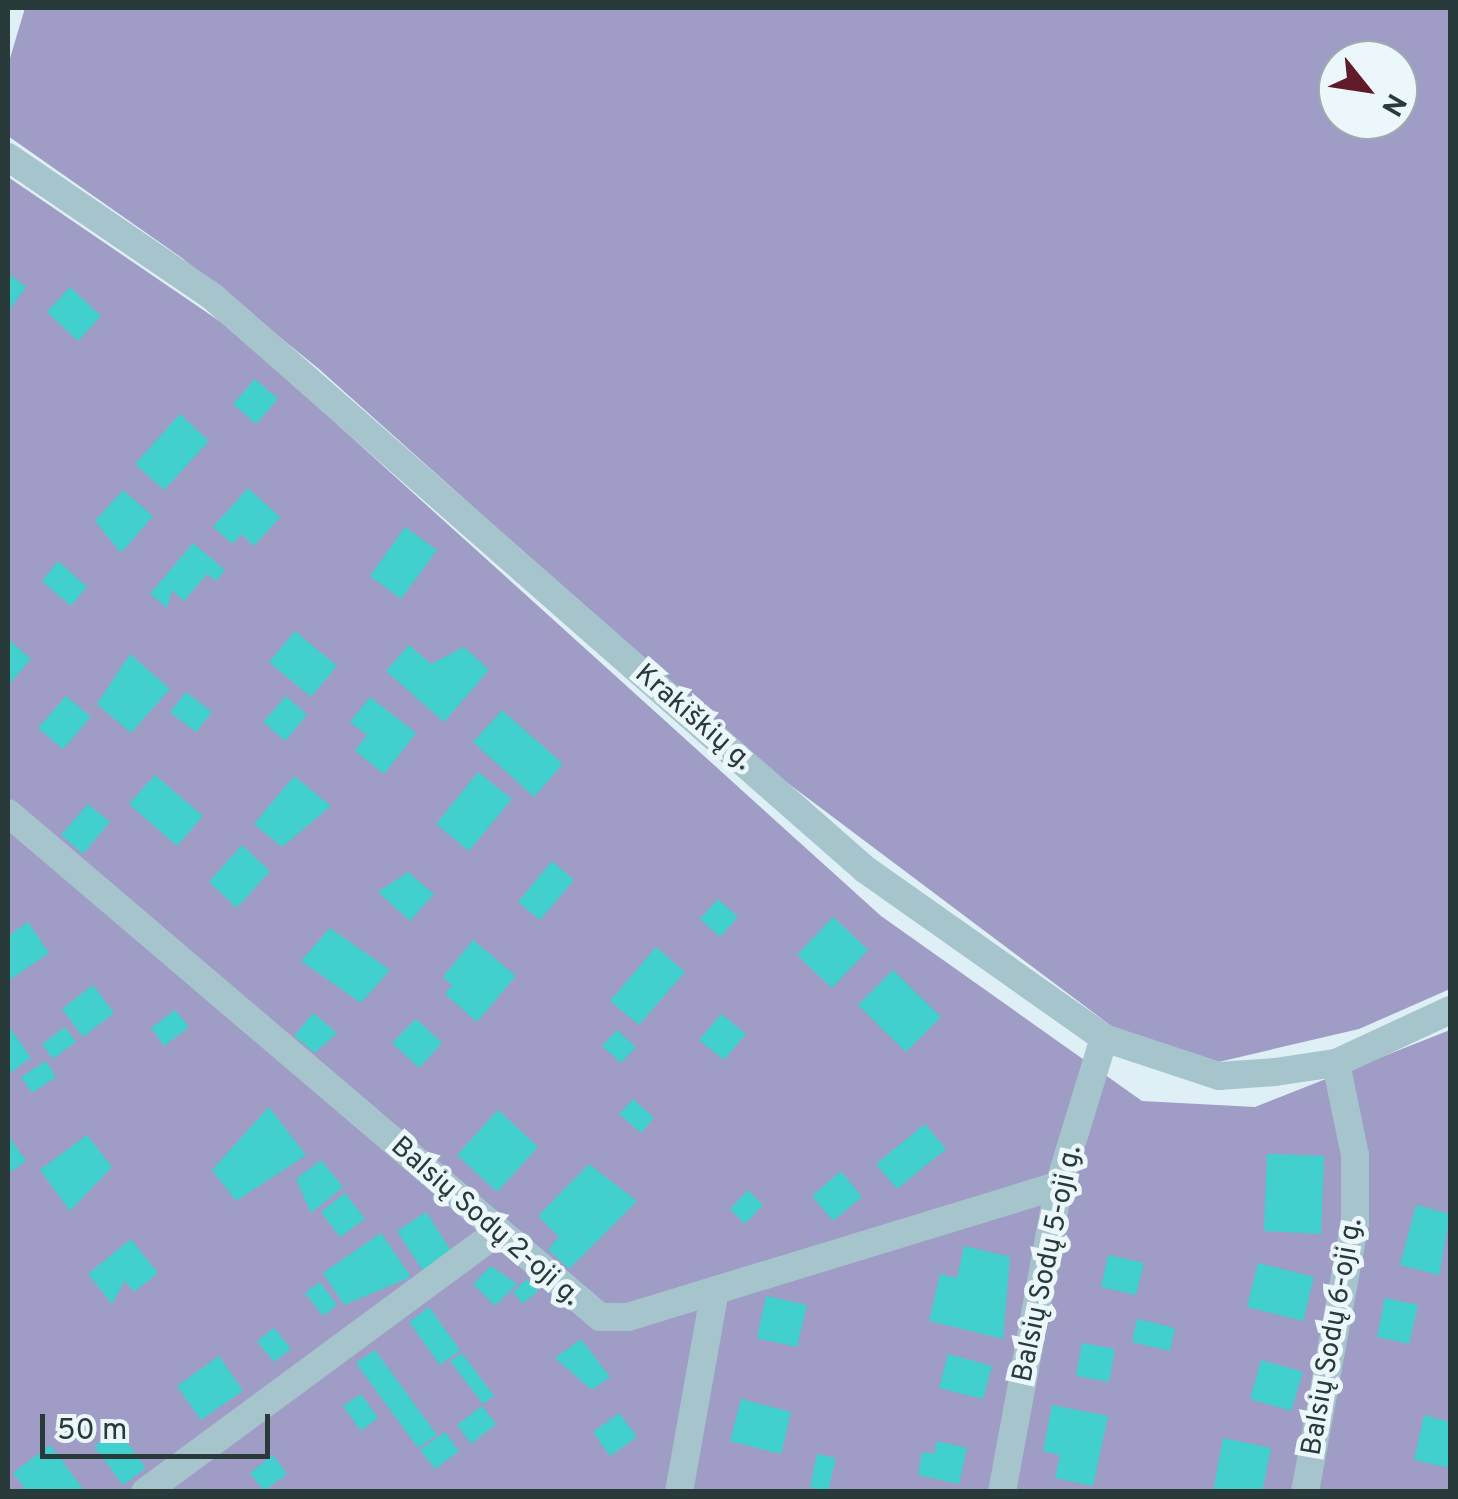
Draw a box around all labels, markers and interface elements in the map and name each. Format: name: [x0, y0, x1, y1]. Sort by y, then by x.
north arrow: [1318, 40, 1418, 140]
text: N: [1372, 86, 1413, 122]
street label: Krakiškių g.: [627, 658, 759, 778]
street label: Balsių Sodų 2-oji g.: [383, 1130, 587, 1314]
street label: Balsių Sodų 5-oji g.: [1007, 1143, 1089, 1385]
street label: Balsių Sodų 6-oji g.: [1296, 1216, 1370, 1458]
scale bar: [45, 1394, 275, 1456]
text: 50 m: [57, 1413, 127, 1450]

